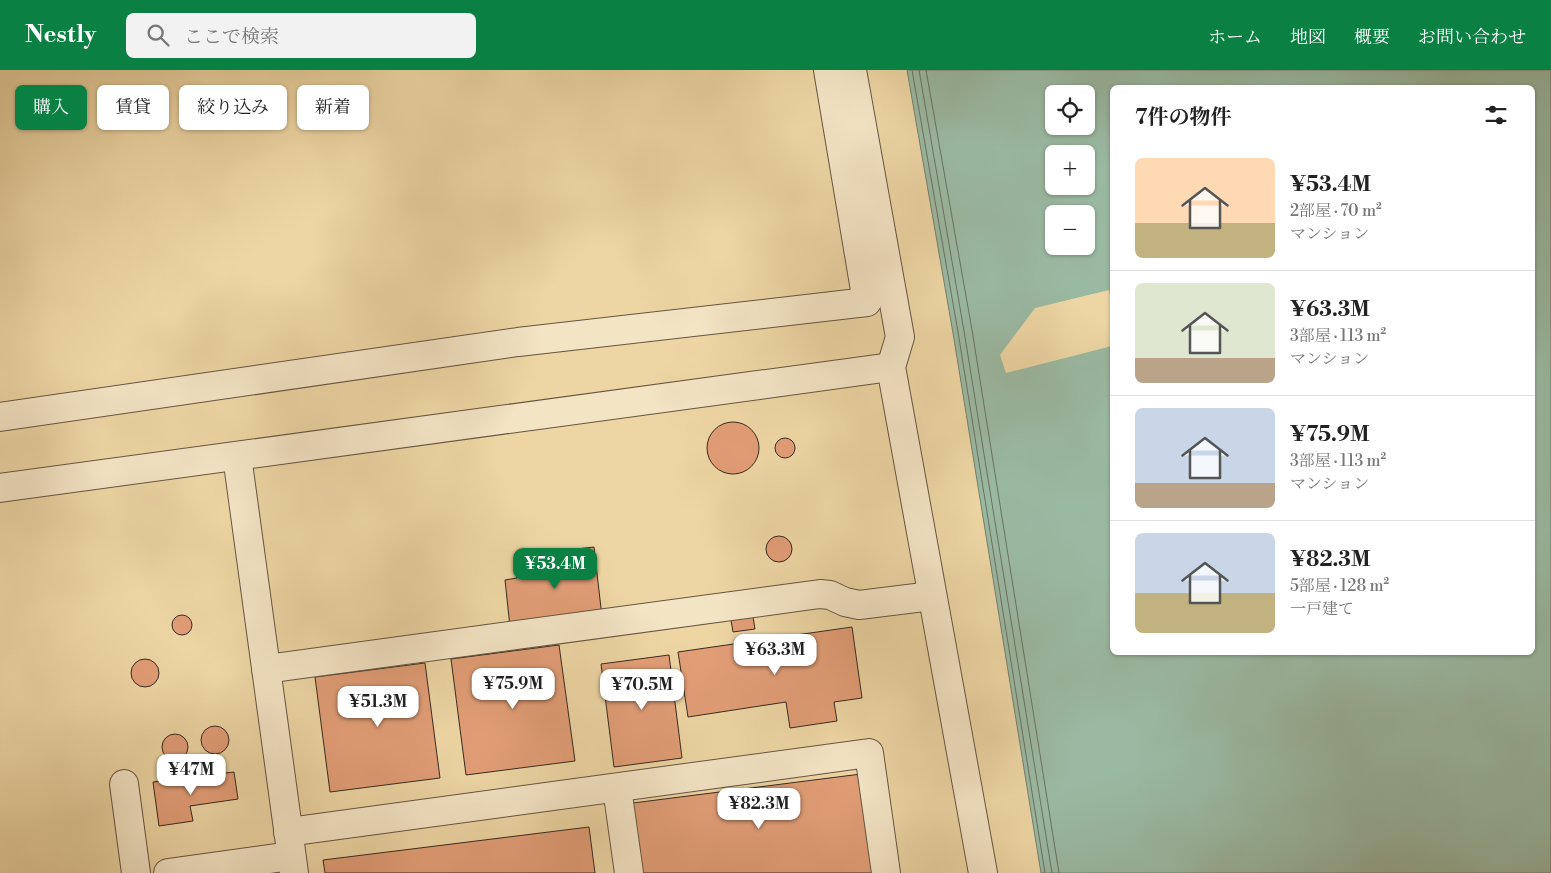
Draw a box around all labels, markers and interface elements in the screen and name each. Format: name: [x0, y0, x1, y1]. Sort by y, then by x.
search box: [126, 13, 476, 58]
text: Nestly: [25, 20, 96, 50]
icon: search: [144, 21, 172, 49]
text: ここで検索: [184, 25, 279, 49]
text: ホーム: [1208, 26, 1262, 49]
text: 地図: [1290, 26, 1326, 49]
text: 概要: [1354, 26, 1390, 49]
text: お問い合わせ: [1418, 26, 1526, 49]
chip: 購入: [15, 85, 87, 130]
chip: 賃貸: [97, 85, 169, 130]
chip: 絞り込み: [179, 85, 287, 130]
chip: 新着: [297, 85, 369, 130]
map controls: [1045, 85, 1095, 255]
button: locate: [1045, 85, 1095, 135]
icon: filters: [1482, 101, 1510, 129]
text: 7件の物件: [1135, 105, 1231, 131]
button: +: [1045, 145, 1095, 195]
text: ¥53.4M: [1290, 172, 1371, 198]
icon: home: [1175, 178, 1235, 238]
text: 2部屋 · 70 m²: [1290, 201, 1382, 221]
button: −: [1045, 205, 1095, 255]
text: マンション: [1290, 224, 1369, 244]
text: ¥63.3M: [1290, 297, 1370, 323]
icon: home: [1175, 303, 1235, 363]
text: 3部屋 · 113 m²: [1290, 326, 1386, 346]
text: マンション: [1290, 349, 1369, 369]
text: ¥75.9M: [1290, 422, 1369, 448]
icon: home: [1175, 428, 1235, 488]
text: 3部屋 · 113 m²: [1290, 451, 1386, 471]
text: マンション: [1290, 474, 1369, 494]
text: ¥82.3M: [1290, 547, 1370, 573]
pin: ¥53.4M: [514, 548, 596, 590]
icon: home: [1175, 553, 1235, 613]
text: ¥53.4M: [524, 554, 586, 574]
text: 5部屋 · 128 m²: [1290, 576, 1389, 596]
text: 一戸建て: [1290, 599, 1354, 619]
pin: ¥63.3M: [734, 634, 816, 676]
text: ¥63.3M: [745, 640, 805, 660]
pin: ¥75.9M: [472, 668, 554, 710]
pin: ¥70.5M: [601, 668, 683, 711]
text: ¥75.9M: [483, 674, 543, 694]
text: ¥70.5M: [611, 675, 673, 695]
pin: ¥51.3M: [337, 686, 419, 728]
text: ¥51.3M: [349, 692, 407, 712]
pin: ¥47M: [161, 754, 221, 796]
text: ¥47M: [168, 760, 214, 780]
pin: ¥82.3M: [718, 788, 800, 830]
text: ¥82.3M: [728, 794, 790, 814]

